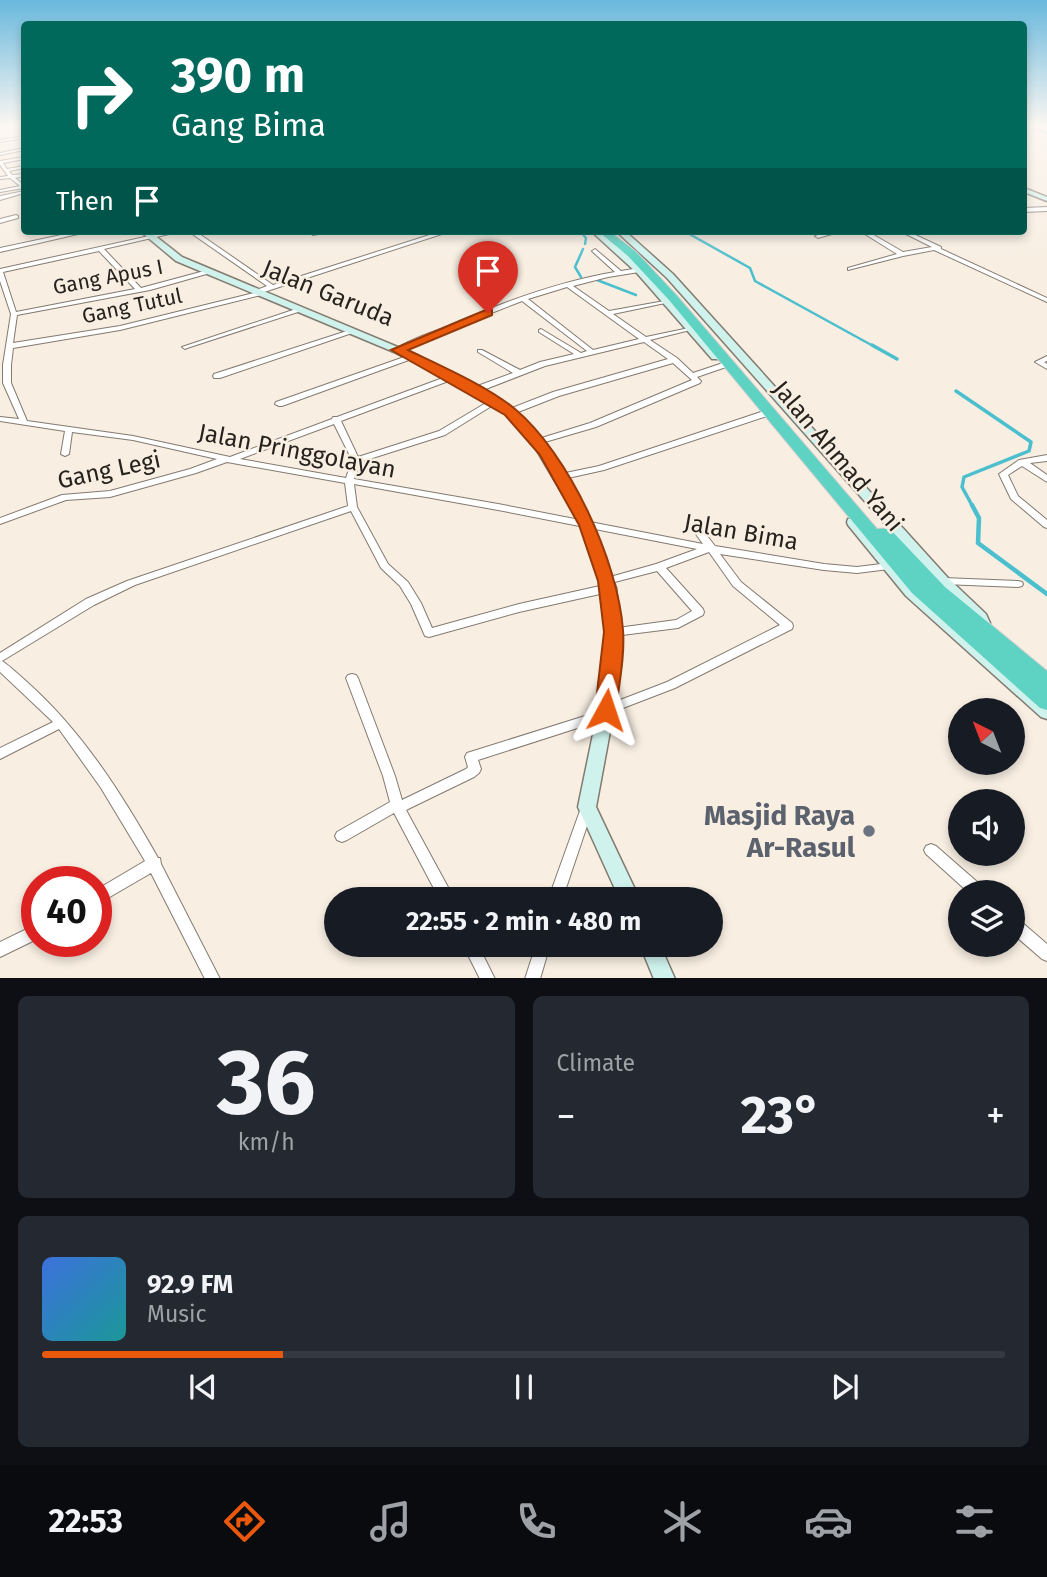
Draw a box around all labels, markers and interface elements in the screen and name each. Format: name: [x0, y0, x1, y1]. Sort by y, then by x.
text: 390 m: [171, 46, 305, 105]
icon: right: [56, 49, 147, 140]
text: Gang Bima: [171, 106, 326, 144]
icon: arrive: [128, 182, 166, 220]
text: Then: [56, 186, 114, 217]
pin: [458, 241, 518, 313]
icon: arrive: [469, 252, 507, 290]
street label: Gang Apus I: [51, 254, 165, 300]
street label: Jalan Garuda: [258, 254, 398, 332]
street label: Gang Tutul: [80, 283, 184, 329]
street label: Jalan Ahmad Yani: [767, 375, 909, 537]
street label: Jalan Pringgolayan: [196, 418, 398, 484]
street label: Gang Legi: [55, 445, 163, 495]
street label: Jalan Bima: [682, 508, 800, 556]
position arrow: [569, 673, 643, 747]
north arrow: [948, 698, 1026, 775]
map controls: [948, 698, 1025, 957]
button: sound: [948, 789, 1025, 866]
place label: Masjid Raya Ar-Rasul: [704, 799, 856, 864]
marker: Masjid Raya Ar-Rasul: [861, 823, 877, 839]
speed limit sign: 40: [21, 866, 112, 957]
button: layers: [948, 880, 1025, 957]
text: 22:55 · 2 min · 480 m: [406, 906, 641, 937]
text: 36: [217, 1028, 316, 1137]
text: Climate: [557, 1049, 635, 1077]
text: 23°: [740, 1084, 821, 1147]
text: −: [557, 1093, 576, 1139]
text: +: [986, 1093, 1005, 1139]
text: km/h: [238, 1128, 295, 1156]
text: 92.9 FM: [147, 1269, 233, 1300]
text: Music: [147, 1300, 207, 1328]
icon: previous: [184, 1368, 222, 1406]
icon: pause: [505, 1368, 543, 1406]
icon: next: [826, 1368, 864, 1406]
icon: directions: [220, 1497, 269, 1546]
icon: music: [366, 1497, 415, 1546]
icon: phone: [512, 1497, 561, 1546]
icon: climate: [658, 1497, 707, 1546]
icon: car: [804, 1497, 853, 1546]
icon: filters: [950, 1497, 999, 1546]
text: 22:53: [48, 1502, 123, 1540]

